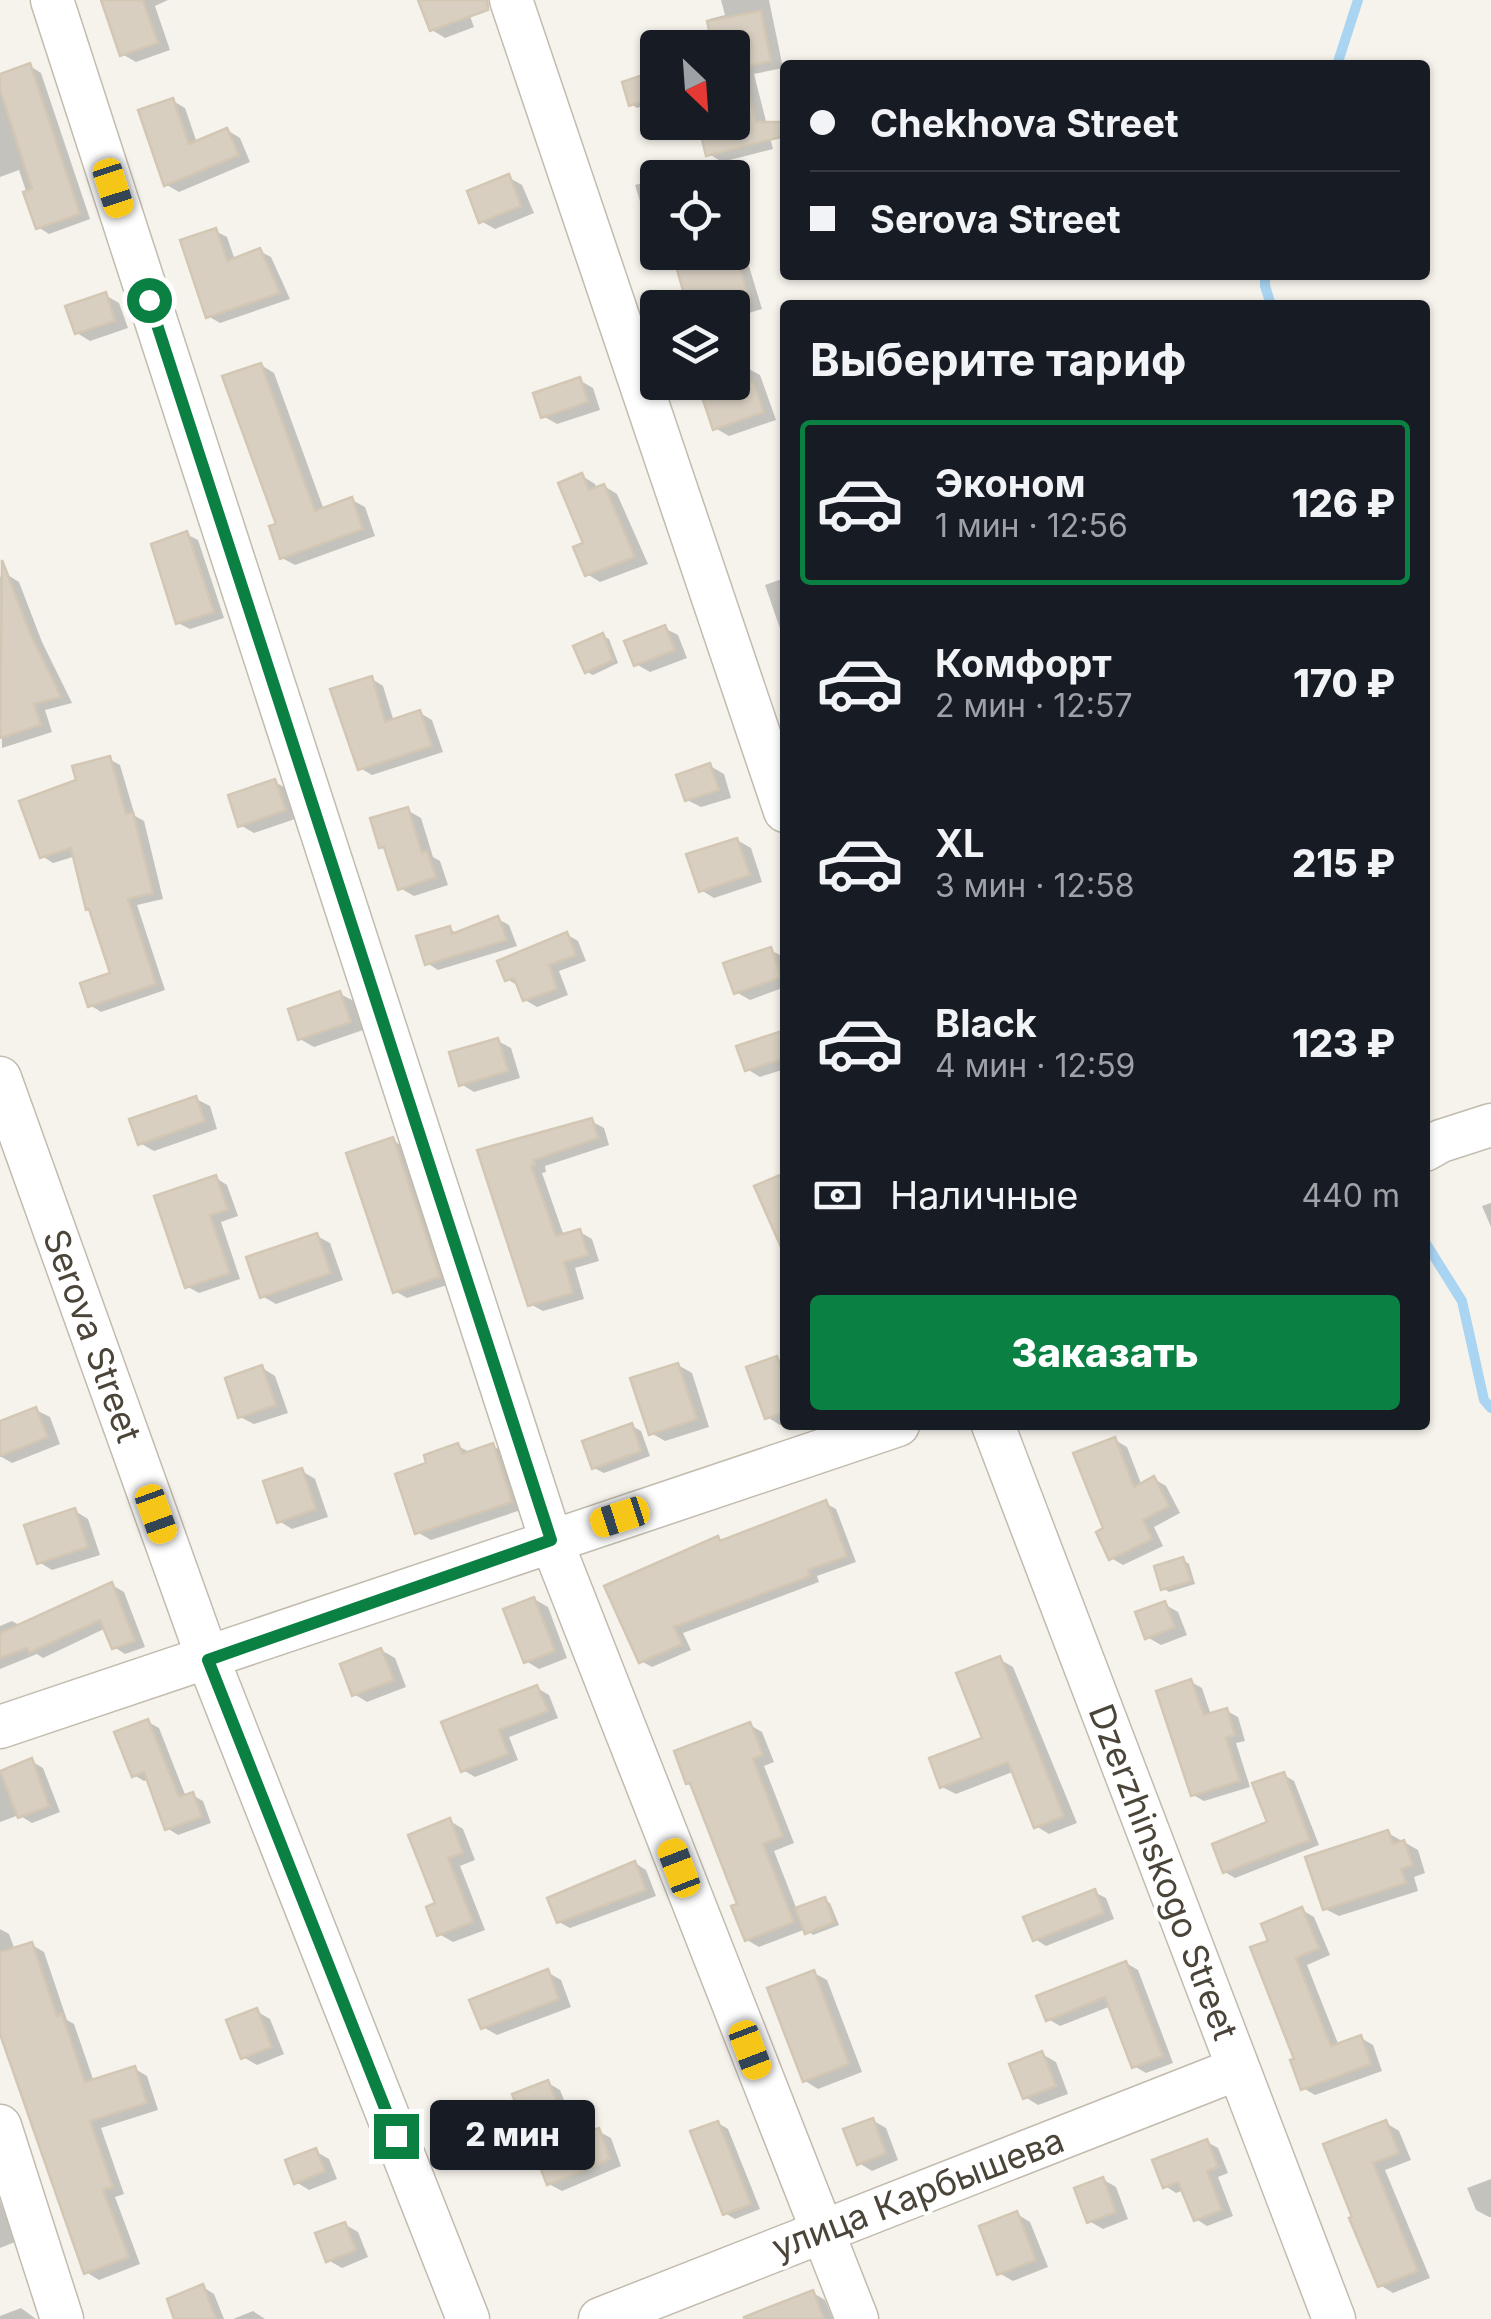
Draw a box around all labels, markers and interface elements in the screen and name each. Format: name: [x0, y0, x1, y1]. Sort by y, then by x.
north arrow: [640, 30, 750, 140]
map controls: [640, 30, 750, 400]
text: Chekhova Street: [870, 100, 1179, 146]
car: [89, 155, 137, 221]
button: locate: [640, 160, 750, 270]
text: Serova Street: [870, 196, 1121, 242]
route start: [127, 278, 172, 323]
button: layers: [640, 290, 750, 400]
text: Выберите тариф: [810, 332, 1186, 387]
icon: car: [815, 458, 905, 548]
text: Эконом: [935, 460, 1086, 506]
text: 126 ₽: [1292, 480, 1395, 526]
text: 1 мин · 12:56: [935, 506, 1128, 545]
icon: car: [815, 638, 905, 728]
text: Комфорт: [935, 640, 1112, 686]
text: 170 ₽: [1293, 660, 1395, 706]
text: 2 мин · 12:57: [935, 686, 1133, 725]
icon: car: [815, 818, 905, 908]
text: XL: [935, 820, 985, 866]
text: 215 ₽: [1292, 840, 1395, 886]
text: 3 мин · 12:58: [935, 866, 1134, 905]
icon: car: [815, 998, 905, 1088]
text: Black: [935, 1000, 1037, 1046]
text: 123 ₽: [1292, 1020, 1395, 1066]
text: 4 мин · 12:59: [935, 1046, 1135, 1085]
icon: cash: [810, 1168, 865, 1223]
text: Наличные: [890, 1172, 1078, 1218]
text: 440 m: [1301, 1176, 1400, 1215]
street label: Serova Street: [35, 1223, 151, 1448]
button: Заказать: [810, 1295, 1400, 1410]
car: [132, 1481, 180, 1547]
car: [587, 1493, 653, 1541]
street label: Dzerzhinskogo Street: [1081, 1698, 1247, 2045]
car: [654, 1835, 704, 1901]
car: [725, 2017, 775, 2083]
callout: 2 мин: [431, 2101, 596, 2171]
route end: [374, 2114, 419, 2159]
text: 2 мин: [465, 2115, 560, 2154]
street label: улица Карбышева: [766, 2118, 1069, 2268]

